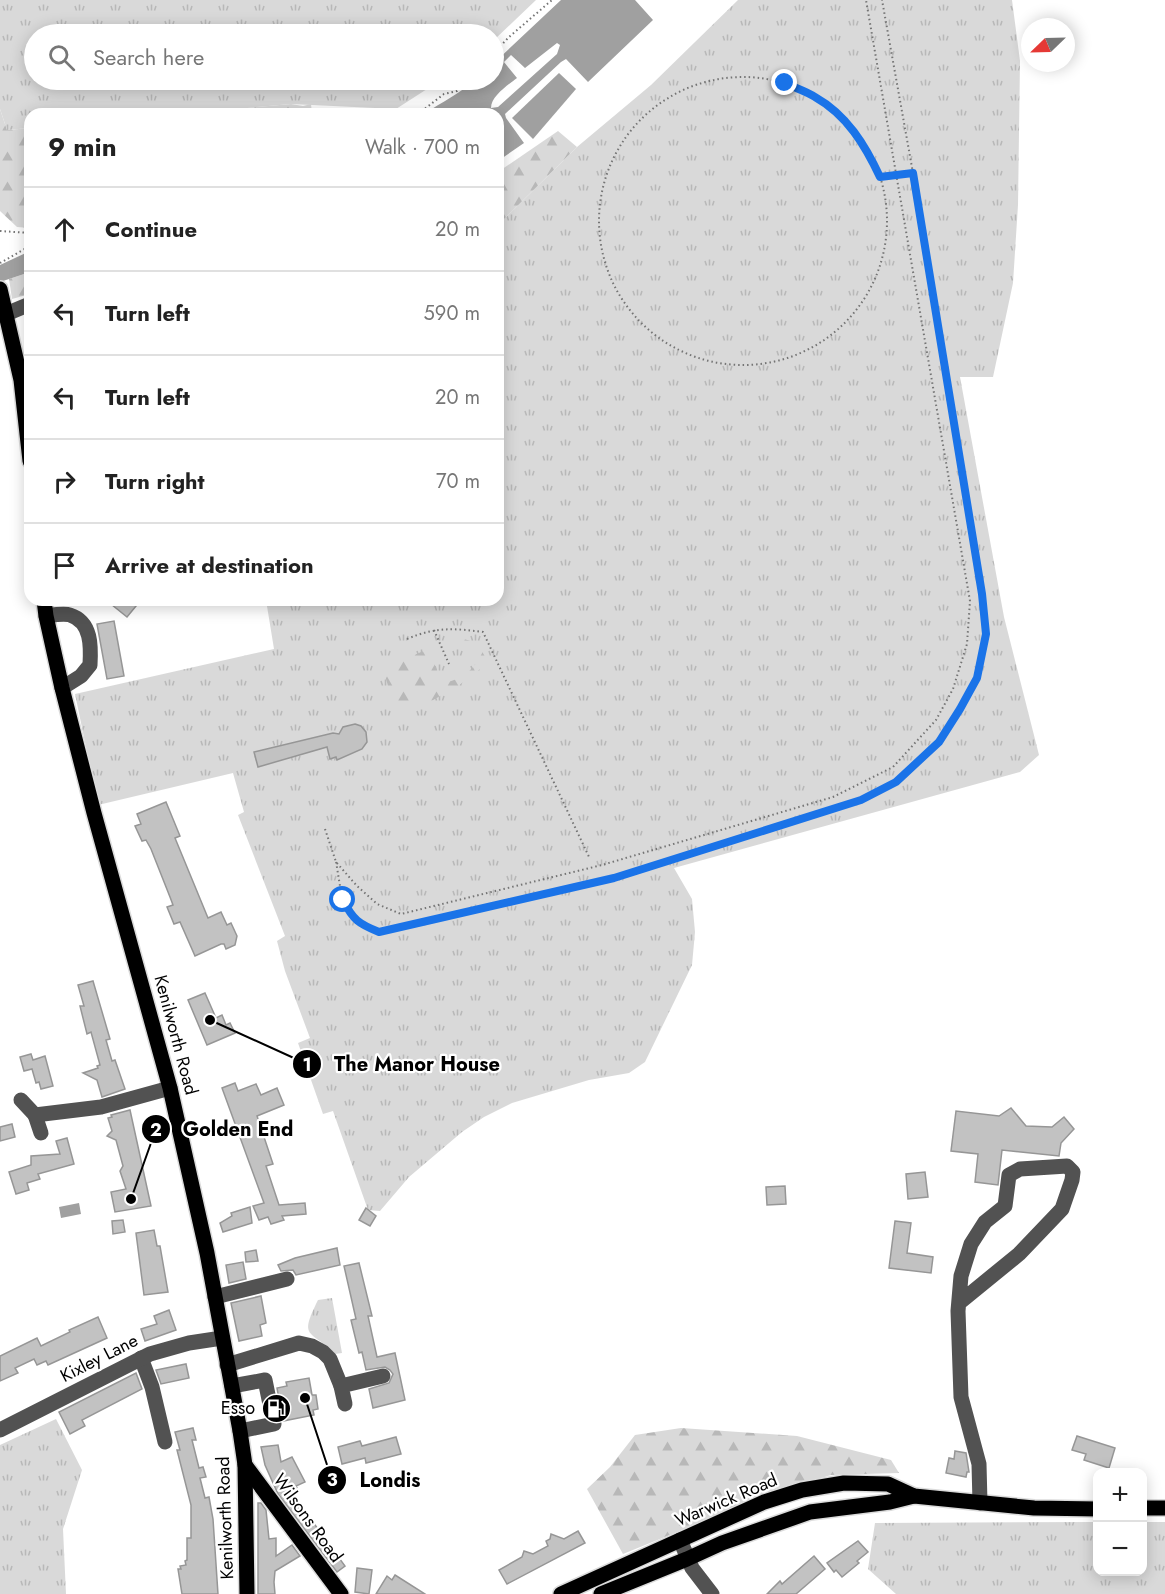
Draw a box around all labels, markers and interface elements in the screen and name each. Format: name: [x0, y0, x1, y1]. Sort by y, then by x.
north arrow: [1021, 18, 1075, 72]
search box: [24, 24, 504, 90]
icon: search: [45, 41, 78, 74]
text: Search here: [93, 41, 204, 73]
route end: [771, 69, 797, 95]
text: 9 min: [48, 128, 117, 166]
text: Walk · 700 m: [365, 133, 480, 162]
icon: ahead: [48, 213, 81, 246]
text: Continue: [105, 213, 197, 245]
text: 20 m: [435, 215, 480, 244]
icon: left: [48, 297, 81, 330]
text: Turn left: [105, 297, 190, 329]
text: 590 m: [424, 299, 480, 328]
icon: left: [48, 381, 81, 414]
text: Turn left: [105, 381, 190, 413]
text: 20 m: [435, 383, 480, 412]
icon: right: [48, 465, 81, 498]
text: Turn right: [105, 465, 205, 497]
text: 70 m: [436, 467, 480, 496]
icon: arrive: [48, 549, 81, 582]
text: Arrive at destination: [105, 549, 314, 581]
route start: [329, 886, 355, 912]
street label: Kenilworth Road: [148, 972, 204, 1098]
callout: The Manor House: [292, 1045, 512, 1083]
text: The Manor House: [334, 1050, 500, 1079]
text: 1: [302, 1052, 312, 1078]
callout: Golden End: [141, 1110, 306, 1148]
text: Golden End: [183, 1115, 293, 1144]
text: 2: [150, 1117, 162, 1143]
street label: Kixley Lane: [56, 1327, 142, 1389]
fuel station icon: Esso: [260, 1392, 292, 1424]
place label: Esso: [221, 1395, 255, 1421]
street label: Kenilworth Road: [210, 1456, 240, 1580]
callout: Londis: [317, 1461, 432, 1499]
text: Londis: [360, 1466, 420, 1495]
text: 3: [326, 1467, 338, 1493]
street label: Warwick Road: [671, 1467, 781, 1533]
street label: Wilsons Road: [267, 1468, 349, 1568]
map controls: [1093, 1468, 1147, 1576]
button: +: [1093, 1468, 1147, 1522]
button: −: [1093, 1522, 1147, 1576]

